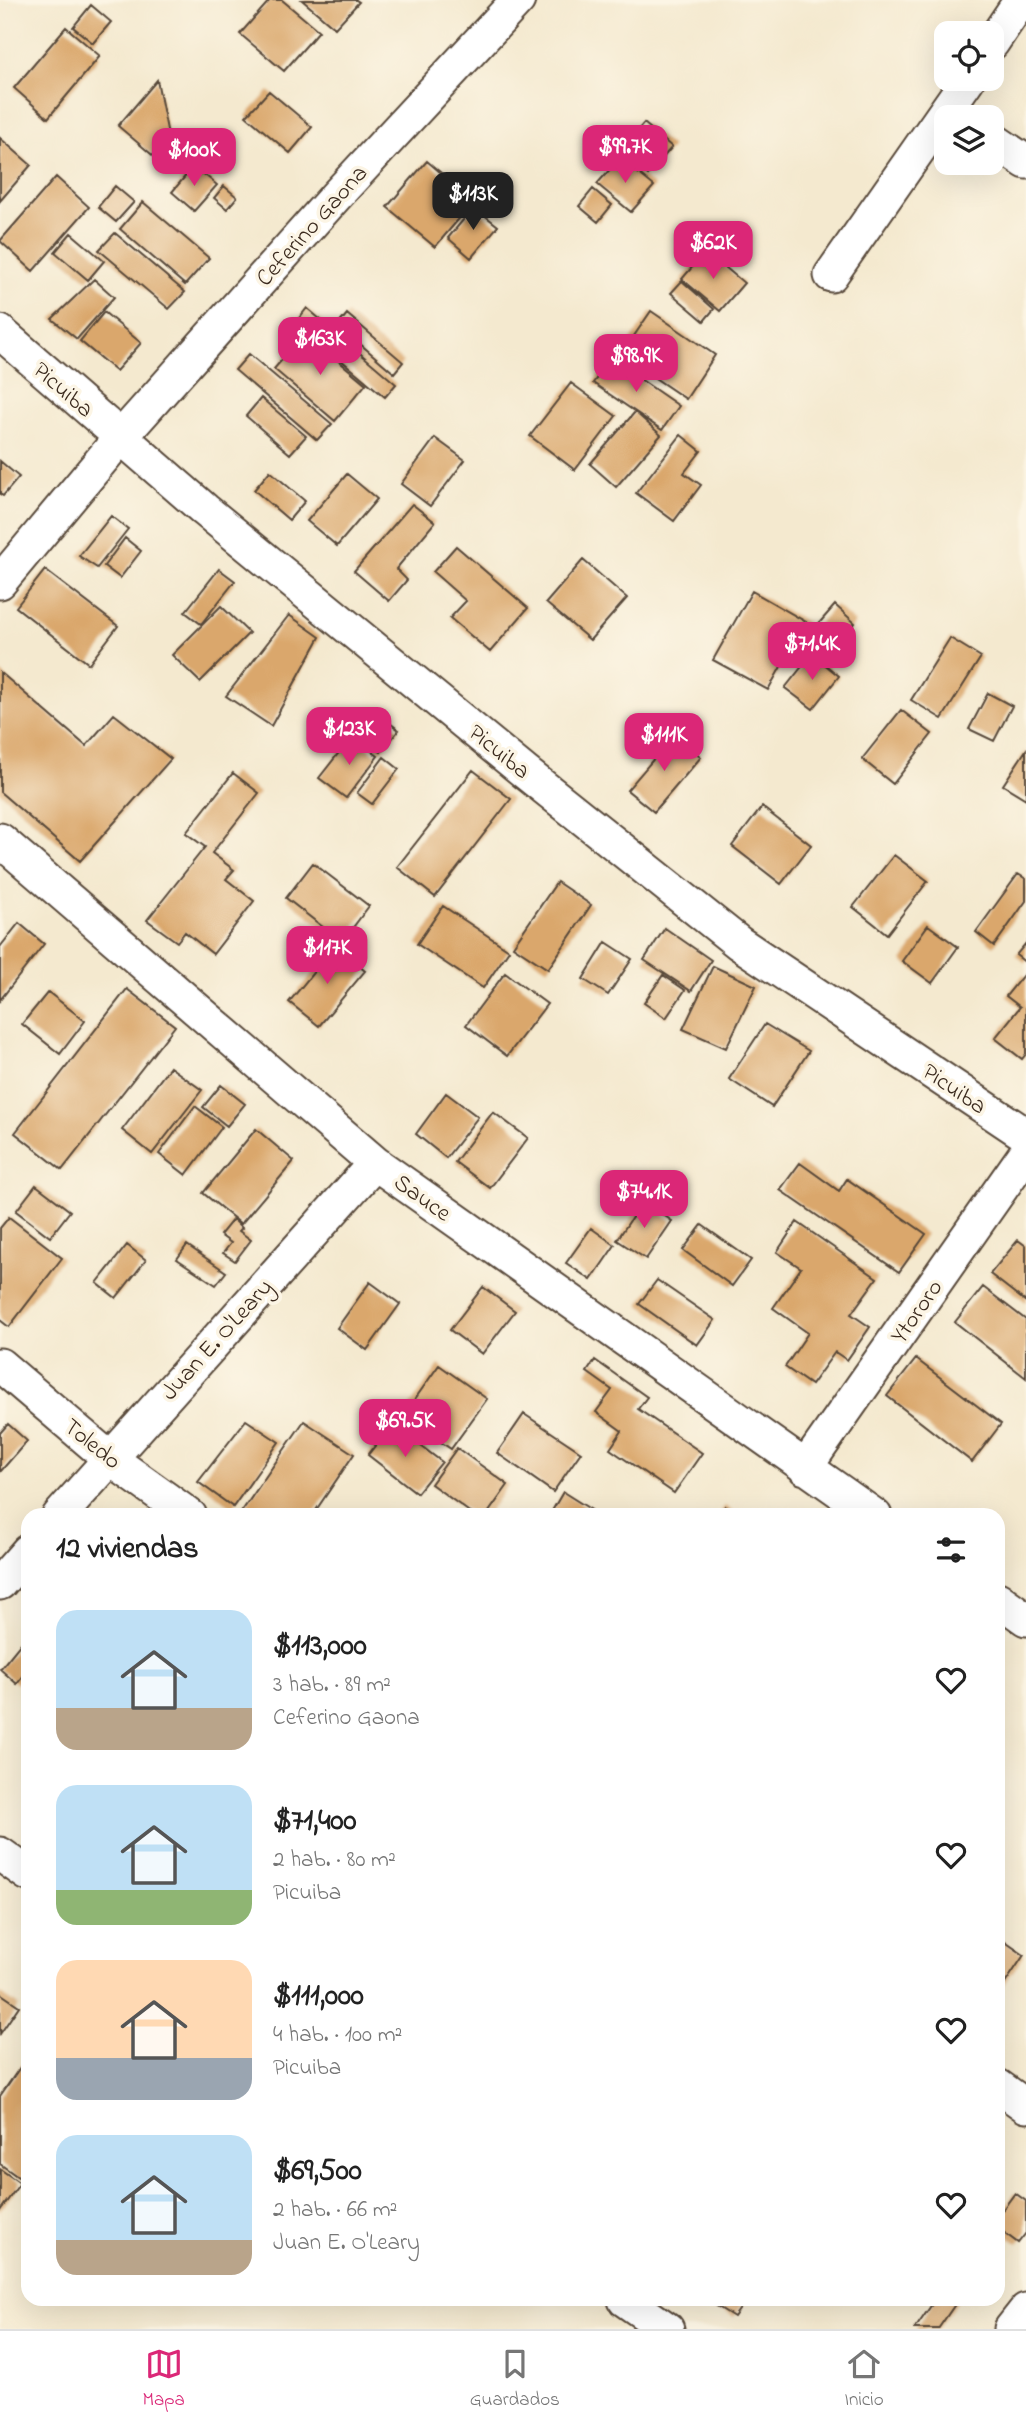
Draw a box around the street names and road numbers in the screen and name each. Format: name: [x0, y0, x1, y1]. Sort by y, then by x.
street label: Ceferino Gaona: [249, 158, 377, 295]
street label: Picuiba: [24, 354, 101, 427]
street label: Picuiba: [460, 717, 537, 789]
street label: Picuiba: [914, 1056, 993, 1124]
street label: Sauce: [386, 1167, 458, 1232]
street label: Juan E. O'Leary: [154, 1272, 283, 1410]
street label: Ytororo: [883, 1273, 953, 1352]
street label: Toledo: [55, 1411, 128, 1479]

